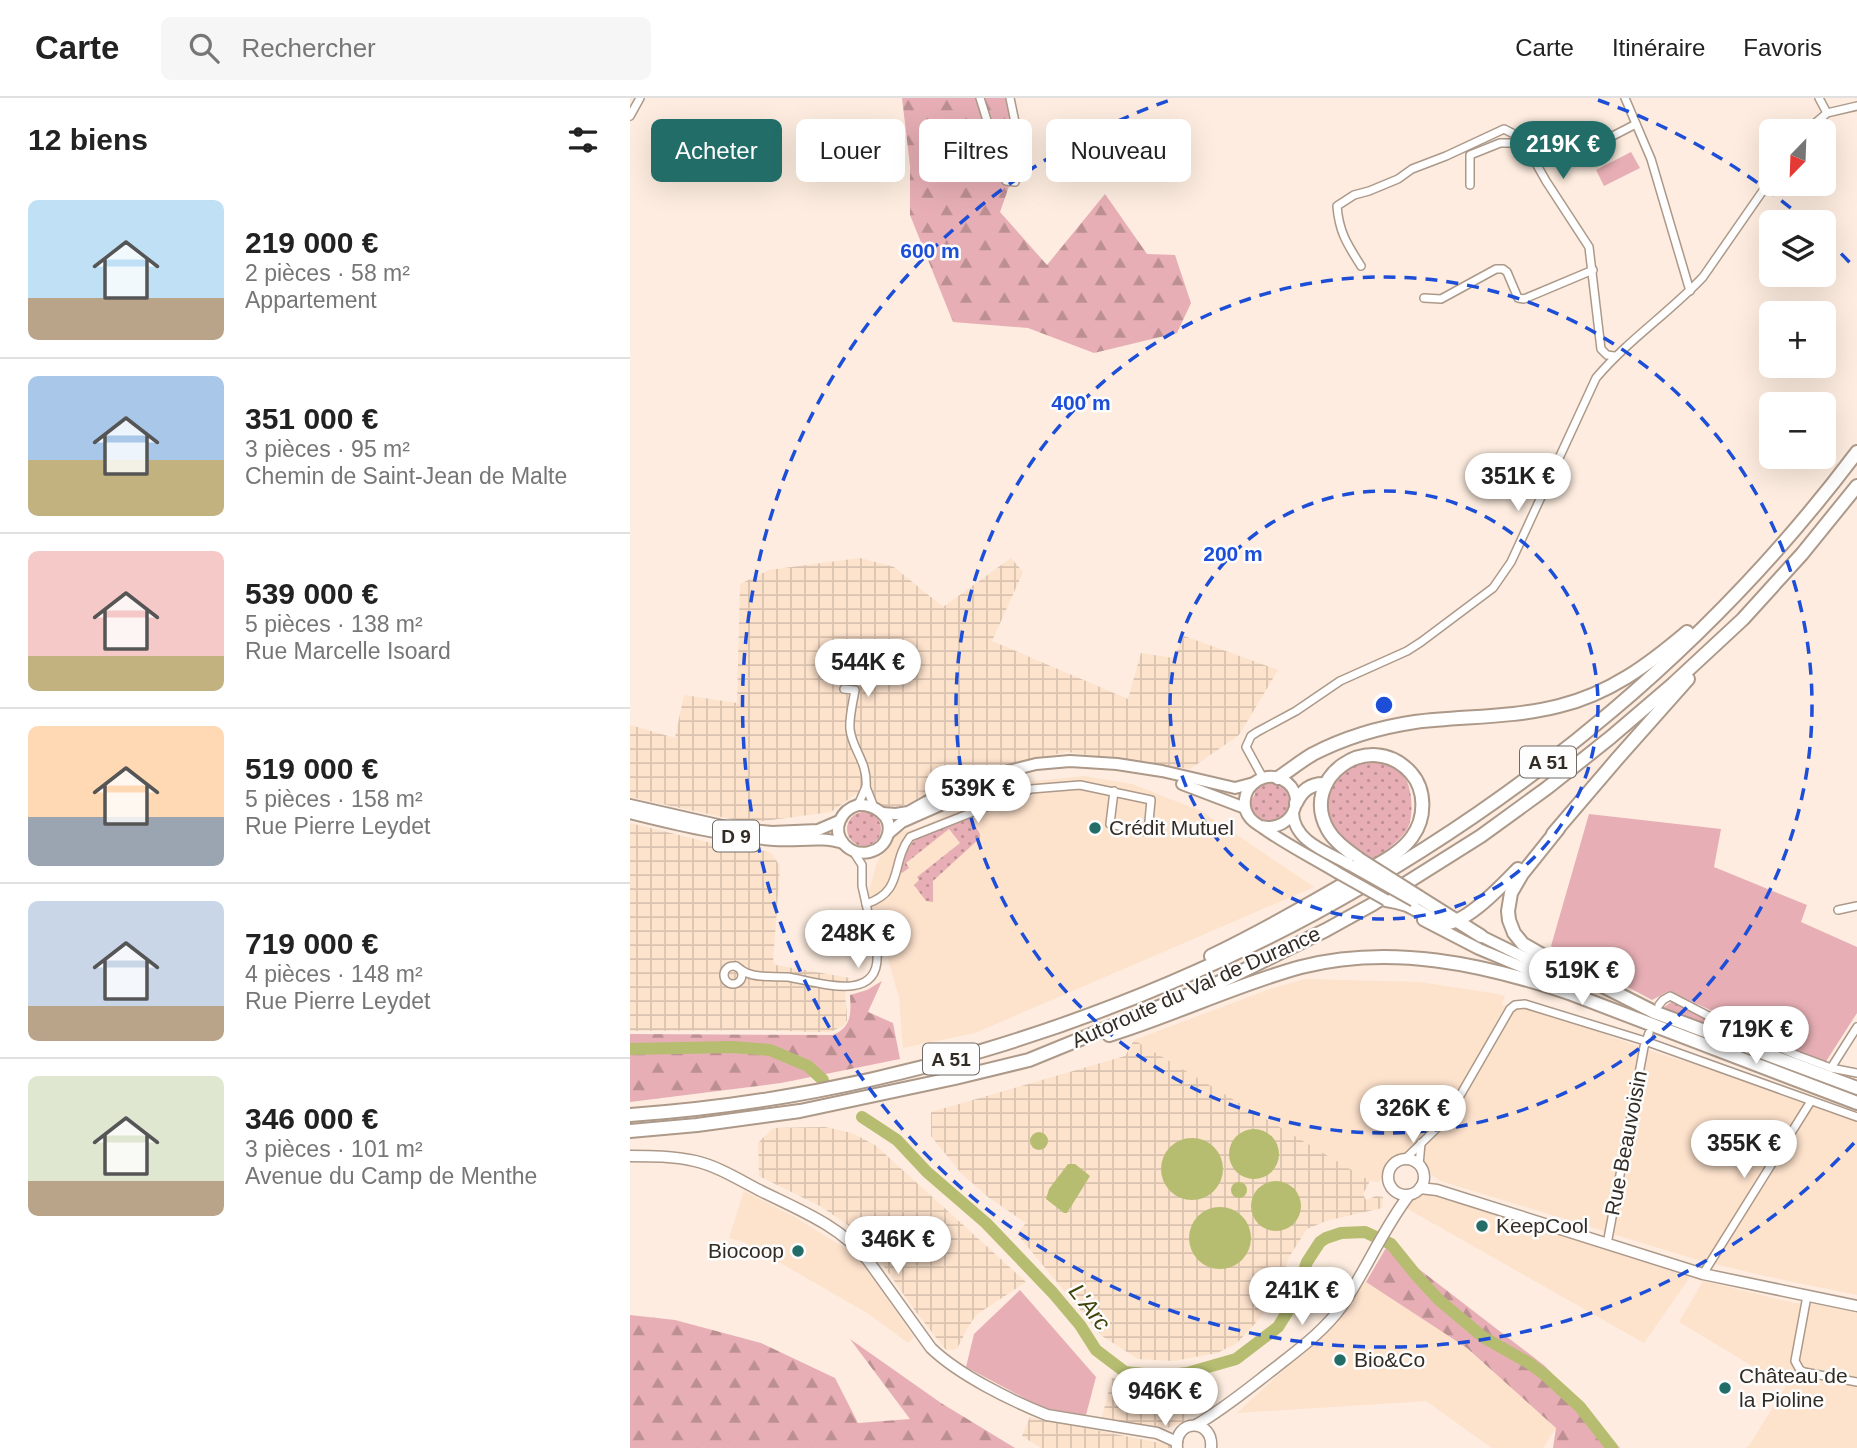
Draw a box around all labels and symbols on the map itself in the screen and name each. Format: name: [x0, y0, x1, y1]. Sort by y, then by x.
north arrow: [1759, 119, 1836, 196]
pin: 219K €: [1506, 122, 1620, 181]
text: 600 m: [900, 239, 960, 262]
text: 400 m: [1051, 391, 1111, 414]
pin: 351K €: [1461, 454, 1575, 513]
text: 200 m: [1203, 542, 1263, 565]
pin: 544K €: [811, 640, 925, 699]
centre of rings: [1372, 693, 1396, 717]
road number: A 51: [1520, 747, 1576, 778]
pin: 539K €: [921, 766, 1035, 825]
place label: Crédit Mutuel: [1109, 816, 1234, 839]
road number: D 9: [713, 820, 759, 852]
marker: Crédit Mutuel: [1087, 820, 1103, 836]
pin: 248K €: [801, 910, 915, 970]
street label: Autoroute du Val de Durance: [1068, 921, 1323, 1052]
pin: 519K €: [1525, 948, 1639, 1007]
pin: 719K €: [1699, 1006, 1813, 1066]
road number: A 51: [923, 1043, 979, 1074]
street label: Rue Beauvoisin: [1600, 1069, 1651, 1217]
pin: 326K €: [1356, 1086, 1470, 1145]
pin: 355K €: [1687, 1121, 1801, 1180]
place label: KeepCool: [1496, 1214, 1588, 1237]
pin: 346K €: [841, 1216, 955, 1276]
marker: KeepCool: [1474, 1218, 1490, 1234]
place label: Biocoop: [708, 1239, 784, 1262]
marker: Biocoop: [790, 1243, 806, 1259]
pin: 241K €: [1245, 1268, 1359, 1327]
water label: L'Arc: [1064, 1279, 1116, 1336]
place label: Bio&Co: [1354, 1348, 1425, 1371]
marker: Bio&Co: [1332, 1352, 1348, 1368]
place label: Château de la Pioline: [1739, 1364, 1848, 1411]
pin: 946K €: [1108, 1368, 1222, 1428]
marker: Château de la Pioline: [1717, 1380, 1733, 1396]

